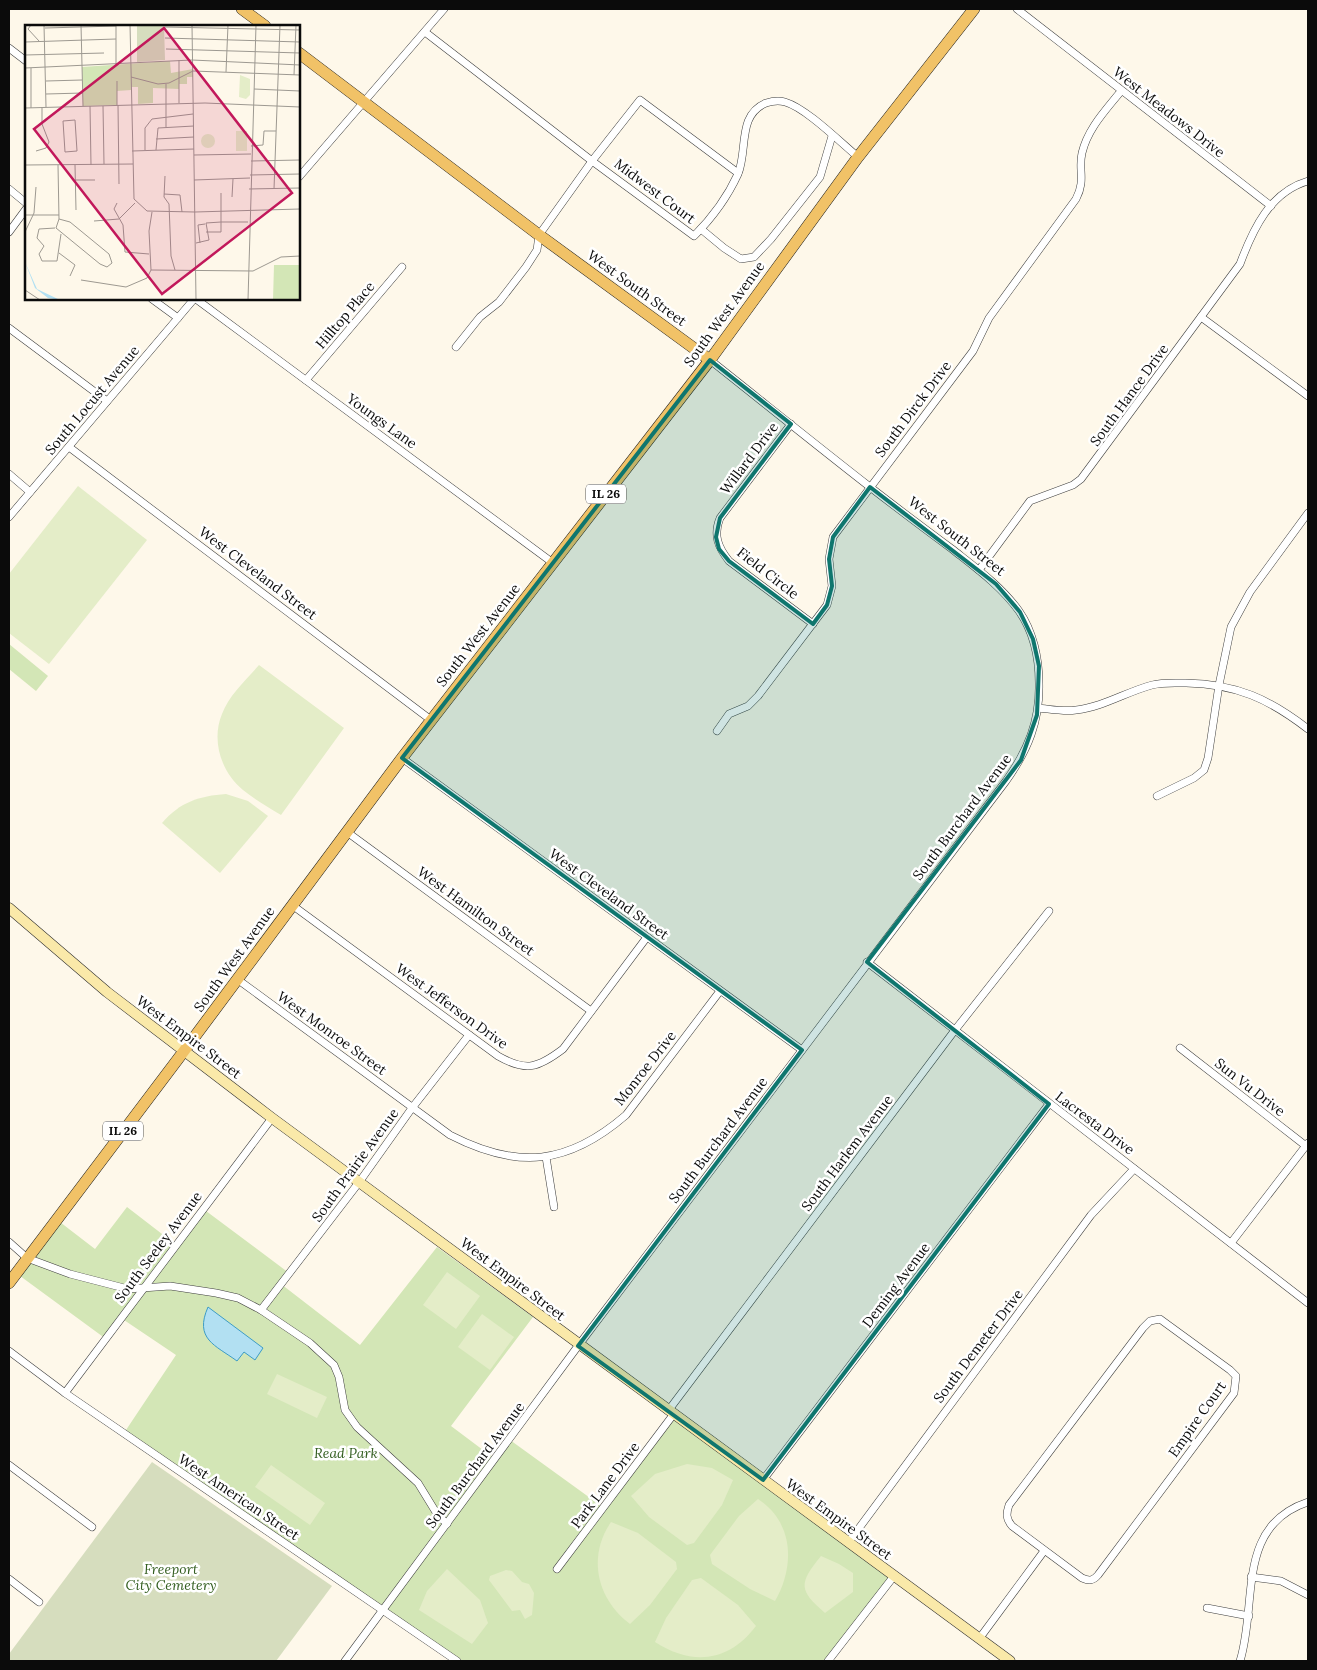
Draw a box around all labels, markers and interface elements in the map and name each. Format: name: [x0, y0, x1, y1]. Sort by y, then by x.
inset map: [25, 25, 300, 300]
street label: West Meadows Drive: [1110, 63, 1229, 161]
street label: Midwest Court: [611, 155, 700, 228]
street label: West South Street: [584, 246, 691, 330]
street label: South West Avenue: [680, 257, 769, 370]
street label: Hilltop Place: [312, 277, 379, 352]
street label: South Hance Drive: [1086, 340, 1172, 450]
street label: South Locust Avenue: [41, 341, 143, 458]
street label: South Dirck Drive: [871, 357, 955, 461]
street label: Youngs Lane: [343, 389, 421, 453]
street label: Willard Drive: [716, 418, 782, 498]
road number: IL 26: [586, 484, 626, 504]
street label: West South Street: [905, 493, 1010, 580]
street label: West Cleveland Street: [195, 523, 321, 624]
street label: Field Circle: [733, 543, 803, 603]
street label: South West Avenue: [432, 579, 524, 690]
street label: South Burchard Avenue: [909, 750, 1016, 884]
street label: West Cleveland Street: [546, 845, 673, 944]
street label: West Hamilton Street: [414, 862, 539, 960]
street label: South West Avenue: [190, 902, 279, 1015]
street label: West Jefferson Drive: [392, 959, 512, 1053]
street label: West Monroe Street: [274, 987, 391, 1079]
street label: West Empire Street: [133, 992, 246, 1083]
street label: Monroe Drive: [610, 1027, 680, 1109]
street label: Sun Vu Drive: [1211, 1054, 1289, 1120]
street label: South Burchard Avenue: [665, 1073, 772, 1207]
street label: Lacresta Drive: [1052, 1087, 1138, 1159]
street label: South Harlem Avenue: [797, 1091, 897, 1215]
street label: South Prairie Avenue: [308, 1104, 403, 1225]
road number: IL 26: [103, 1122, 143, 1140]
street label: South Seeley Avenue: [110, 1187, 206, 1306]
street label: West Empire Street: [457, 1234, 570, 1325]
street label: Deming Avenue: [858, 1239, 934, 1331]
street label: South Demeter Drive: [929, 1285, 1027, 1406]
street label: Empire Court: [1164, 1377, 1230, 1460]
street label: South Burchard Avenue: [422, 1398, 529, 1532]
street label: Park Lane Drive: [567, 1438, 643, 1532]
park label: Read Park: [314, 1444, 378, 1462]
street label: West American Street: [175, 1450, 303, 1544]
street label: West Empire Street: [782, 1474, 896, 1564]
park label: Freeport City Cemetery: [126, 1560, 216, 1594]

